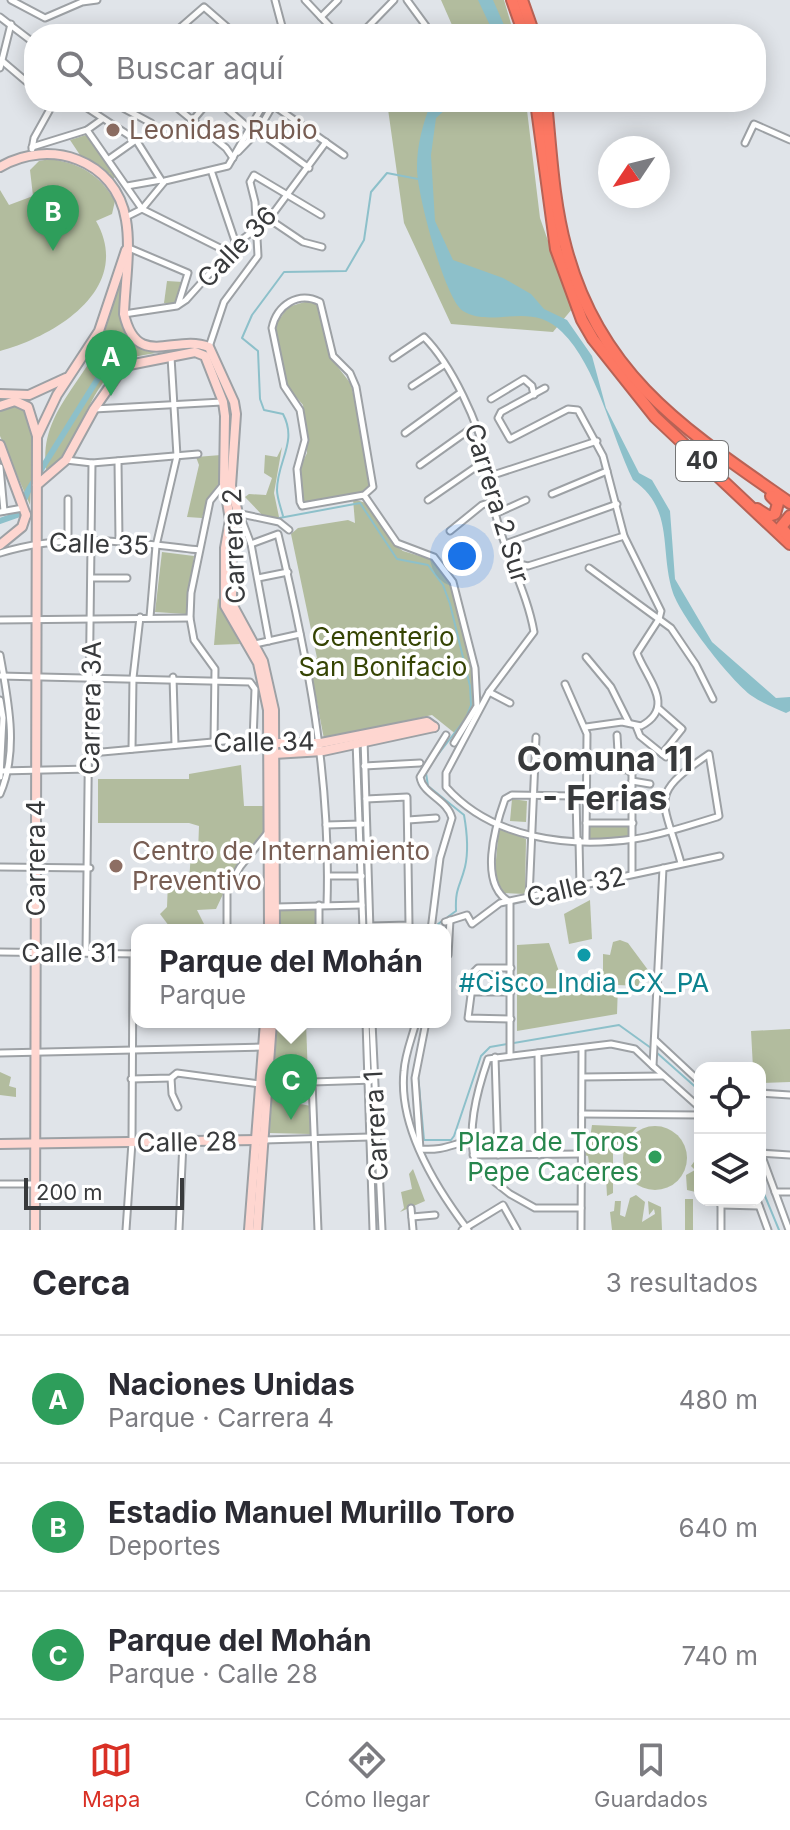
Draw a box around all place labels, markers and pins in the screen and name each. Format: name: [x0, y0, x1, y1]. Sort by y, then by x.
place label: Leonidas Rubio: [129, 114, 318, 145]
marker: Leonidas Rubio: [104, 121, 122, 139]
pin: B: [27, 185, 79, 251]
pin: A: [85, 330, 137, 396]
place label: Centro de Internamiento Preventivo: [132, 835, 430, 896]
marker: Centro de Internamiento Preventivo: [107, 857, 125, 875]
marker: #Cisco_India_CX_PA: [575, 946, 593, 964]
place label: #Cisco_India_CX_PA: [459, 967, 709, 998]
pin: C: [265, 1054, 317, 1120]
place label: Plaza de Toros Pepe Caceres: [458, 1126, 639, 1187]
marker: Plaza de Toros Pepe Caceres: [646, 1148, 664, 1166]

